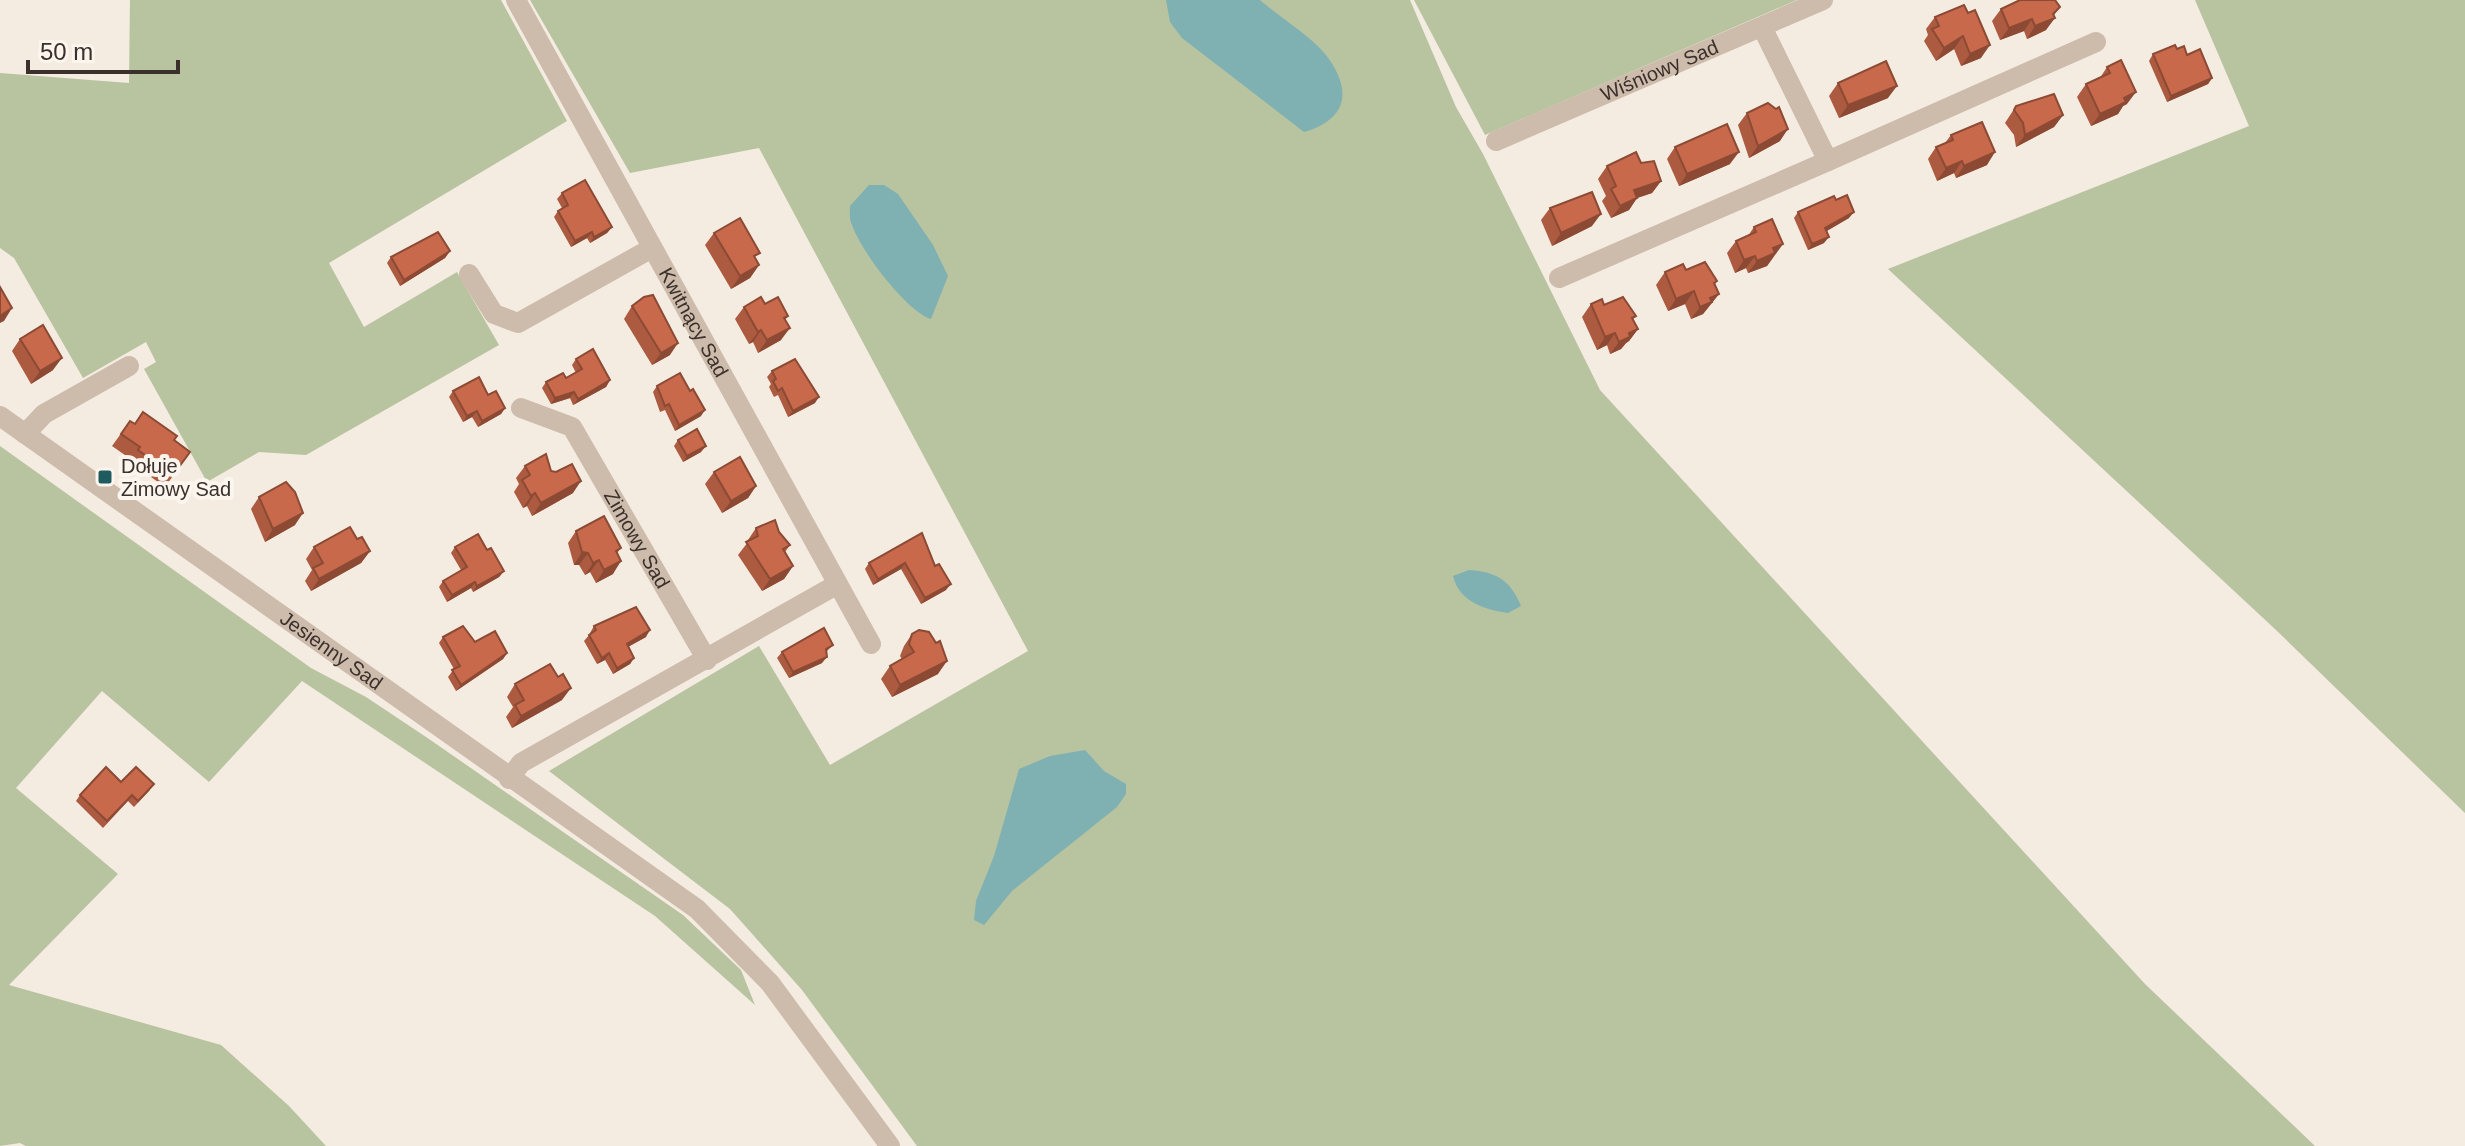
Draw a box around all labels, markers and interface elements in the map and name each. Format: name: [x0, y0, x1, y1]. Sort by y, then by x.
scale bar: [28, 24, 178, 74]
street label: Wiśniowy Sad: [1597, 36, 1722, 105]
text: 50 m: [40, 38, 93, 65]
street label: Kwitnący Sad: [655, 264, 733, 381]
place label: Dołuje Zimowy Sad: [121, 455, 231, 500]
marker: Dołuje Zimowy Sad: [96, 468, 114, 486]
street label: Zimowy Sad: [600, 486, 674, 592]
street label: Jesienny Sad: [276, 607, 387, 694]

